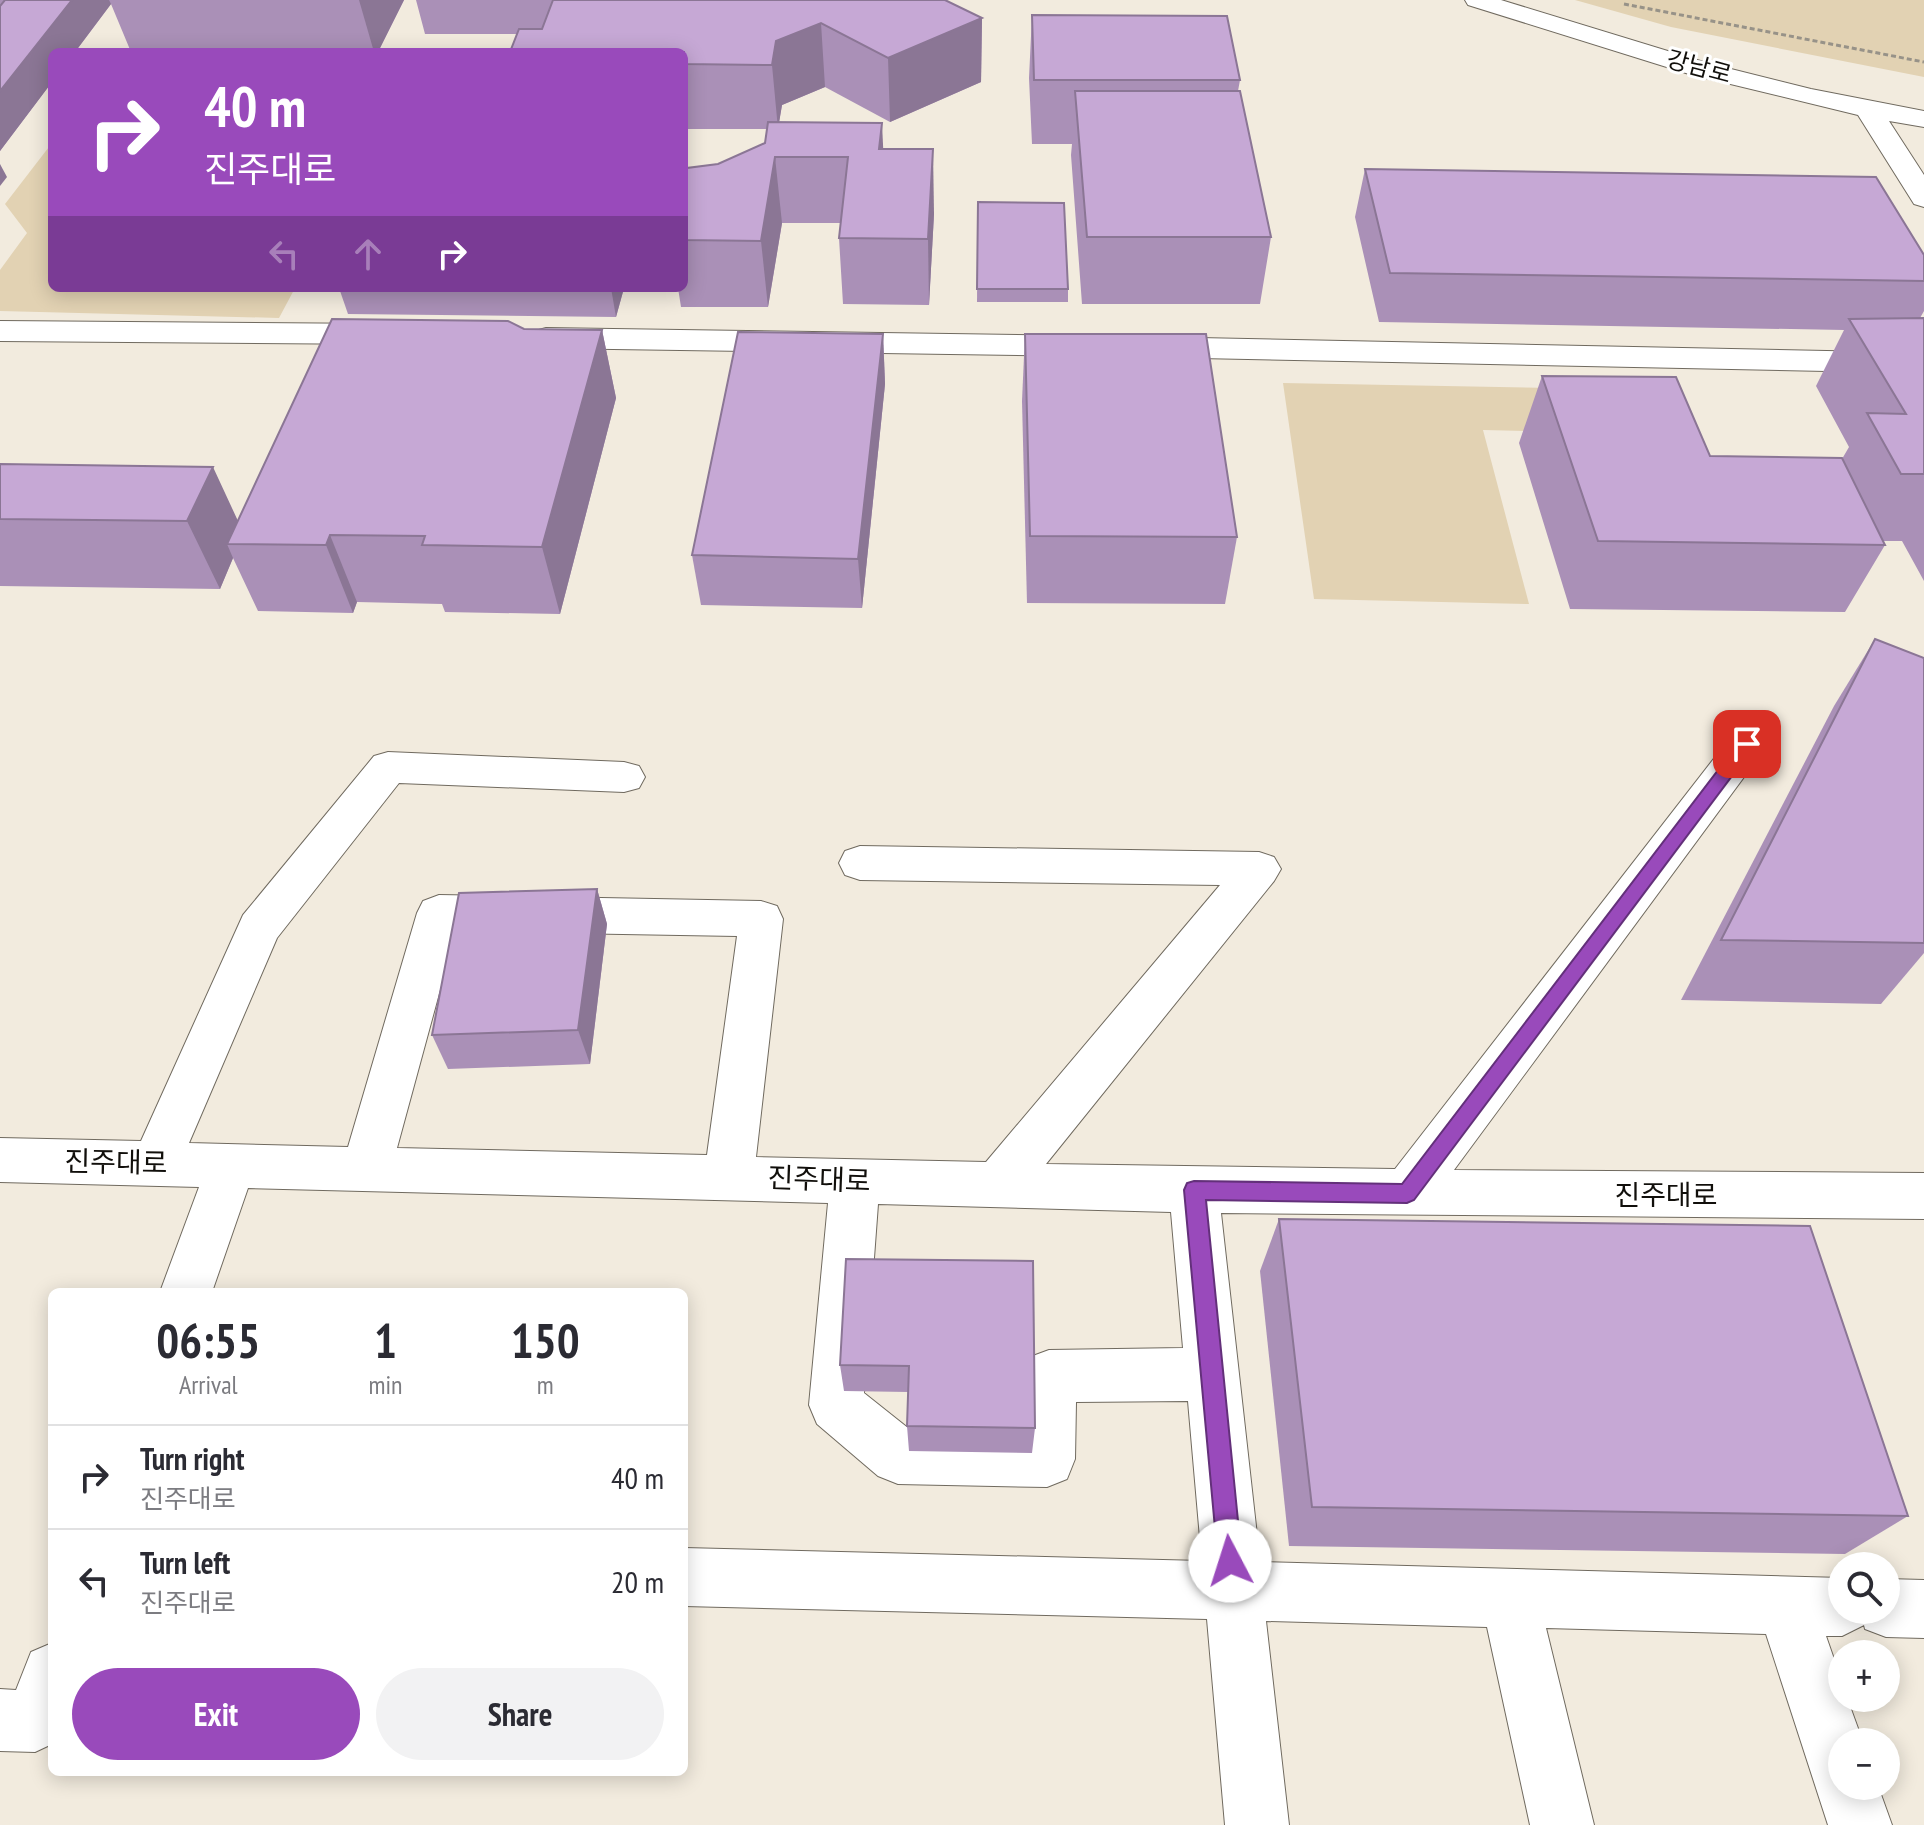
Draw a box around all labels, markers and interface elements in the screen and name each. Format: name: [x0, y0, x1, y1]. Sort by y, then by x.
street label: 강남로: [1663, 43, 1735, 90]
text: 40 m: [204, 70, 306, 142]
icon: right: [72, 80, 176, 184]
text: 진주대로: [204, 145, 336, 192]
icon: left: [262, 232, 306, 276]
icon: ahead: [346, 232, 390, 276]
icon: right: [430, 232, 474, 276]
pin: [1713, 710, 1781, 778]
icon: arrive: [1725, 722, 1769, 766]
street label: 진주대로: [64, 1142, 168, 1181]
street label: 진주대로: [767, 1158, 871, 1199]
street label: 진주대로: [1614, 1176, 1718, 1213]
text: 06:55: [156, 1309, 260, 1371]
text: 1: [374, 1309, 397, 1371]
text: 150: [511, 1309, 580, 1371]
text: Arrival: [179, 1368, 238, 1401]
text: min: [368, 1368, 402, 1401]
text: m: [537, 1368, 554, 1401]
text: Turn right: [140, 1439, 244, 1478]
icon: right: [72, 1455, 116, 1499]
text: 40 m: [611, 1458, 664, 1497]
text: 진주대로: [140, 1482, 236, 1515]
position arrow: [1188, 1519, 1272, 1603]
text: Turn left: [140, 1543, 230, 1582]
map controls: [1828, 1552, 1900, 1800]
button: search: [1828, 1552, 1900, 1624]
icon: left: [72, 1559, 116, 1603]
text: 20 m: [611, 1562, 664, 1601]
text: 진주대로: [140, 1586, 236, 1619]
button: +: [1828, 1640, 1900, 1712]
button: Exit: [72, 1668, 360, 1760]
button: Share: [376, 1668, 664, 1760]
button: −: [1828, 1728, 1900, 1800]

